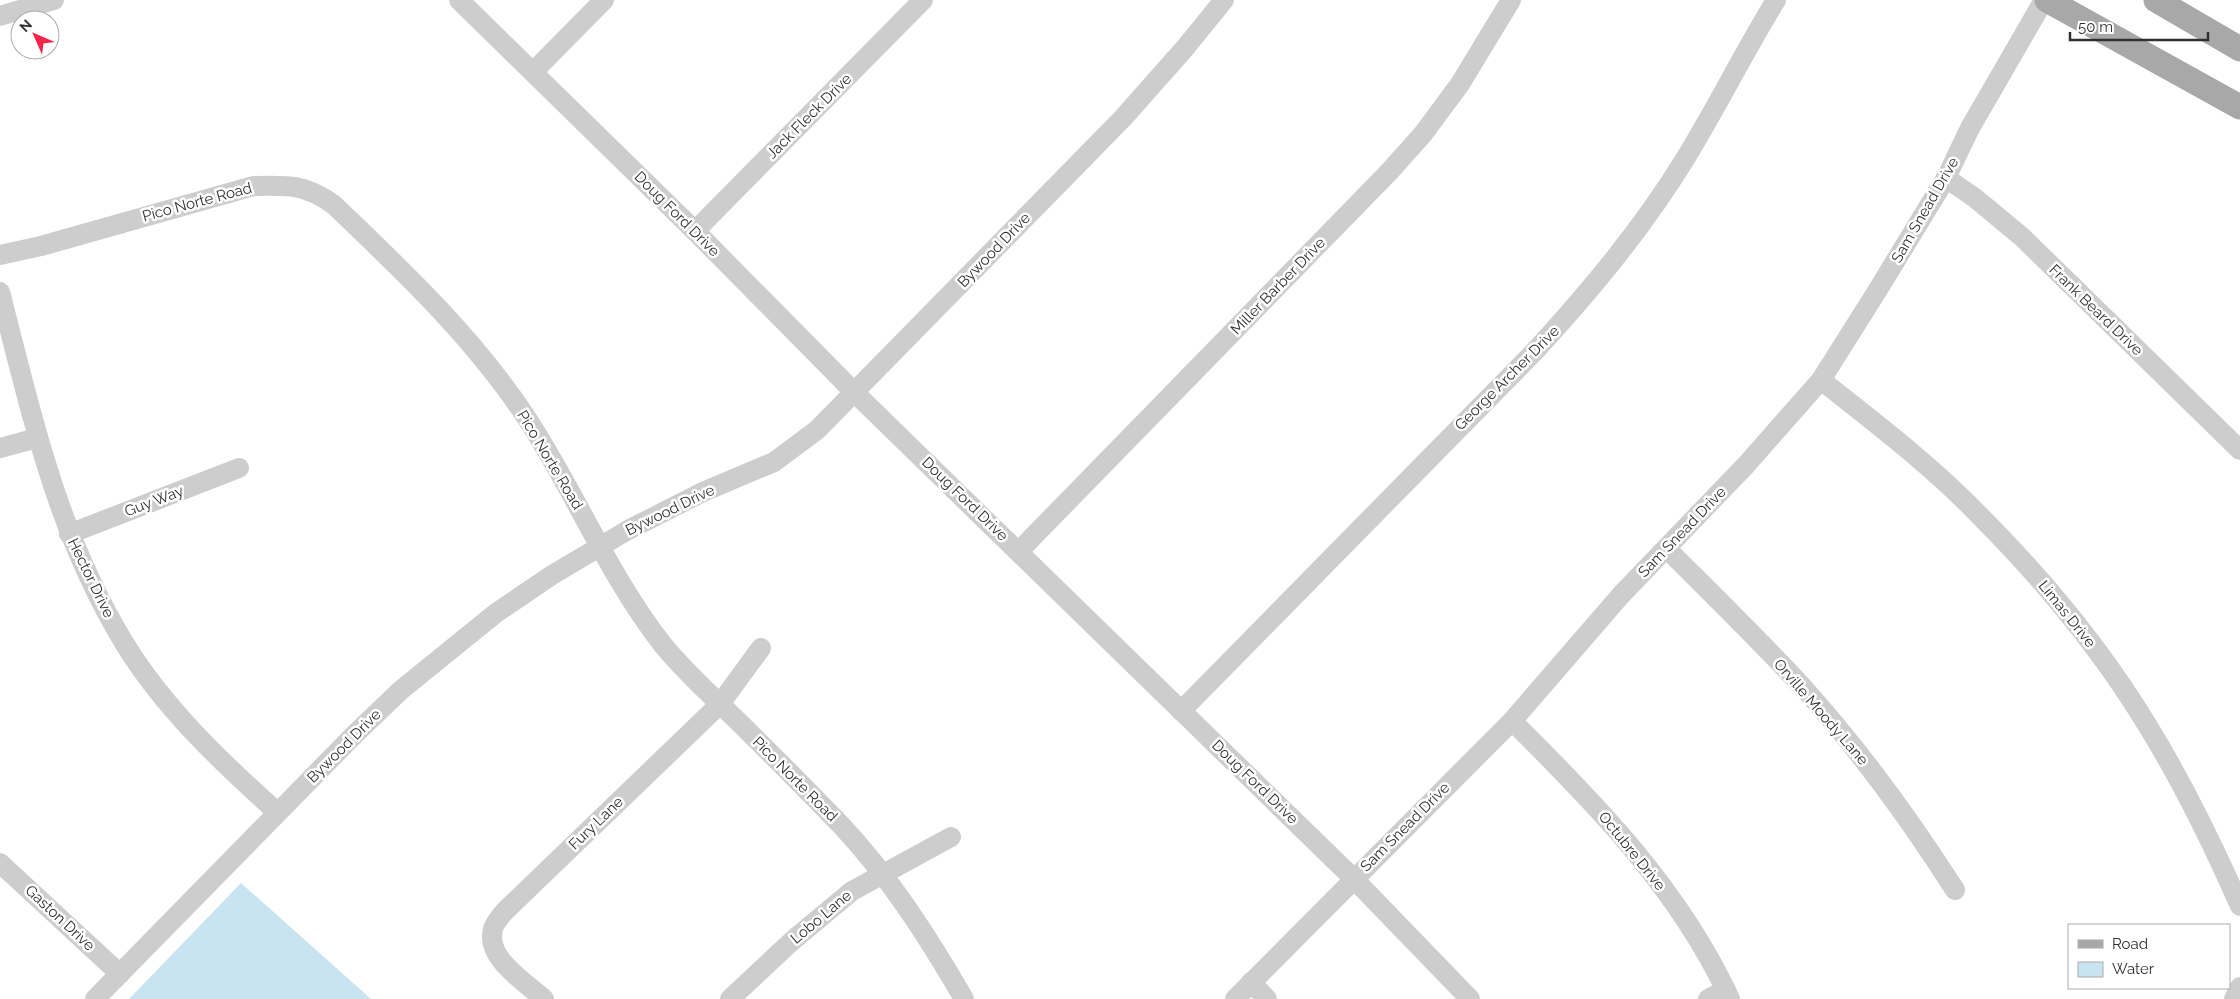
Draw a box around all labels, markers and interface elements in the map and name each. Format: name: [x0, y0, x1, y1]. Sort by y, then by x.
north arrow: [10, 10, 60, 60]
scale bar: [2070, 10, 2208, 42]
text: N: [16, 16, 35, 35]
text: 50 m: [2078, 18, 2113, 36]
street label: Jack Fleck Drive: [763, 70, 855, 162]
street label: Sam Snead Drive: [1888, 154, 1963, 266]
street label: Doug Ford Drive: [631, 168, 723, 260]
street label: Pico Norte Road: [140, 179, 254, 225]
street label: Bywood Drive: [954, 209, 1034, 291]
street label: Miller Barber Drive: [1227, 234, 1329, 338]
street label: Frank Beard Drive: [2045, 261, 2147, 359]
street label: George Archer Drive: [1451, 322, 1563, 434]
street label: Pico Norte Road: [513, 407, 587, 513]
street label: Doug Ford Drive: [918, 453, 1012, 545]
street label: Bywood Drive: [623, 481, 718, 539]
street label: Guy Way: [122, 482, 186, 520]
street label: Sam Snead Drive: [1634, 483, 1730, 581]
street label: Hector Drive: [64, 535, 118, 621]
street label: Limas Drive: [2035, 577, 2100, 651]
street label: Orville Moody Lane: [1770, 655, 1872, 769]
street label: Bywood Drive: [303, 705, 385, 787]
street label: Pico Norte Road: [749, 733, 841, 825]
street label: Doug Ford Drive: [1208, 736, 1302, 828]
street label: Sam Snead Drive: [1357, 779, 1453, 875]
street label: Fury Lane: [565, 793, 627, 853]
street label: Octubre Drive: [1595, 808, 1669, 894]
street label: Gaston Drive: [22, 881, 99, 955]
street label: Lobo Lane: [787, 886, 855, 948]
legend: [2068, 924, 2230, 989]
text: Road: [2112, 935, 2148, 953]
text: Water: [2112, 960, 2155, 978]

